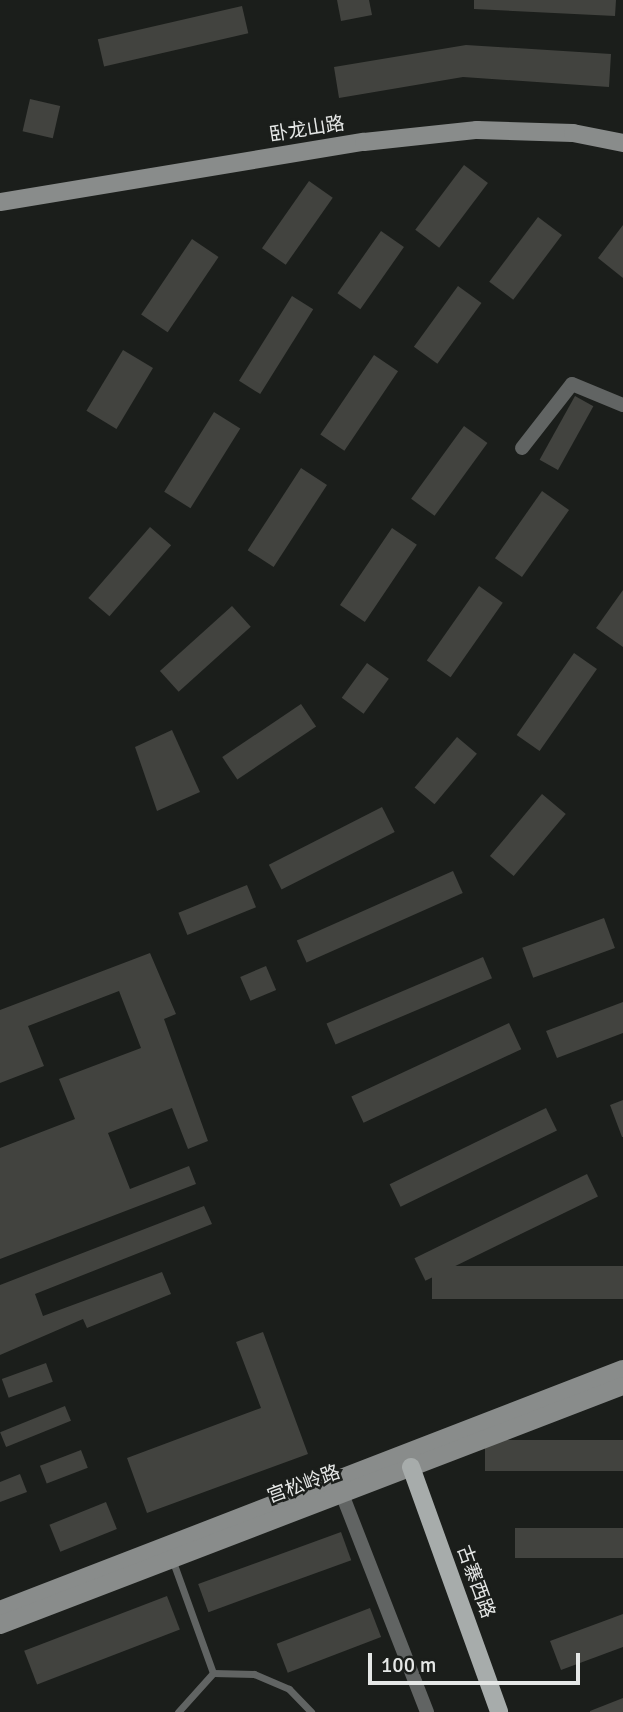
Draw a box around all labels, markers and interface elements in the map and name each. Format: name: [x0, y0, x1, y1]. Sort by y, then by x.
street label: 卧龙山路: [268, 113, 346, 147]
street label: 宫松岭路: [264, 1461, 344, 1509]
street label: 古寨西路: [451, 1542, 499, 1622]
scale bar: [371, 1638, 583, 1682]
text: 100 m: [381, 1652, 436, 1678]

